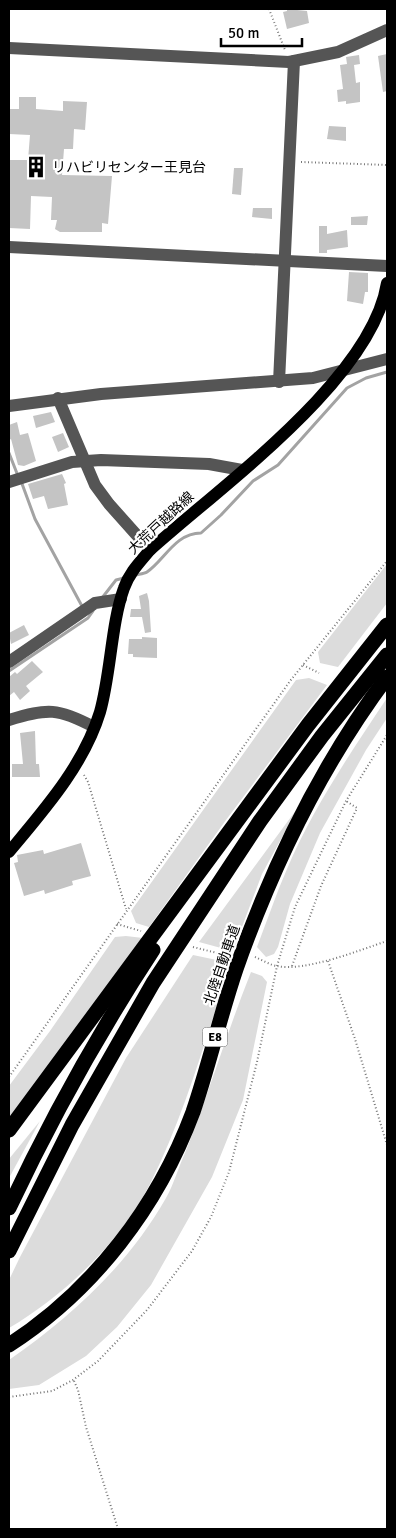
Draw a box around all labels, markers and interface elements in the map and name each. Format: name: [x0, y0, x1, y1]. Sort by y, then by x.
scale bar: [221, 15, 302, 47]
text: 50 m: [228, 24, 259, 42]
building icon: リハビリセンター王見台: [23, 154, 49, 180]
place label: リハビリセンター王見台: [52, 159, 206, 176]
street label: 大荒戸越路線: [124, 488, 198, 558]
street label: 北陸自動車道: [200, 923, 244, 1007]
road number: E8: [202, 1028, 228, 1046]

